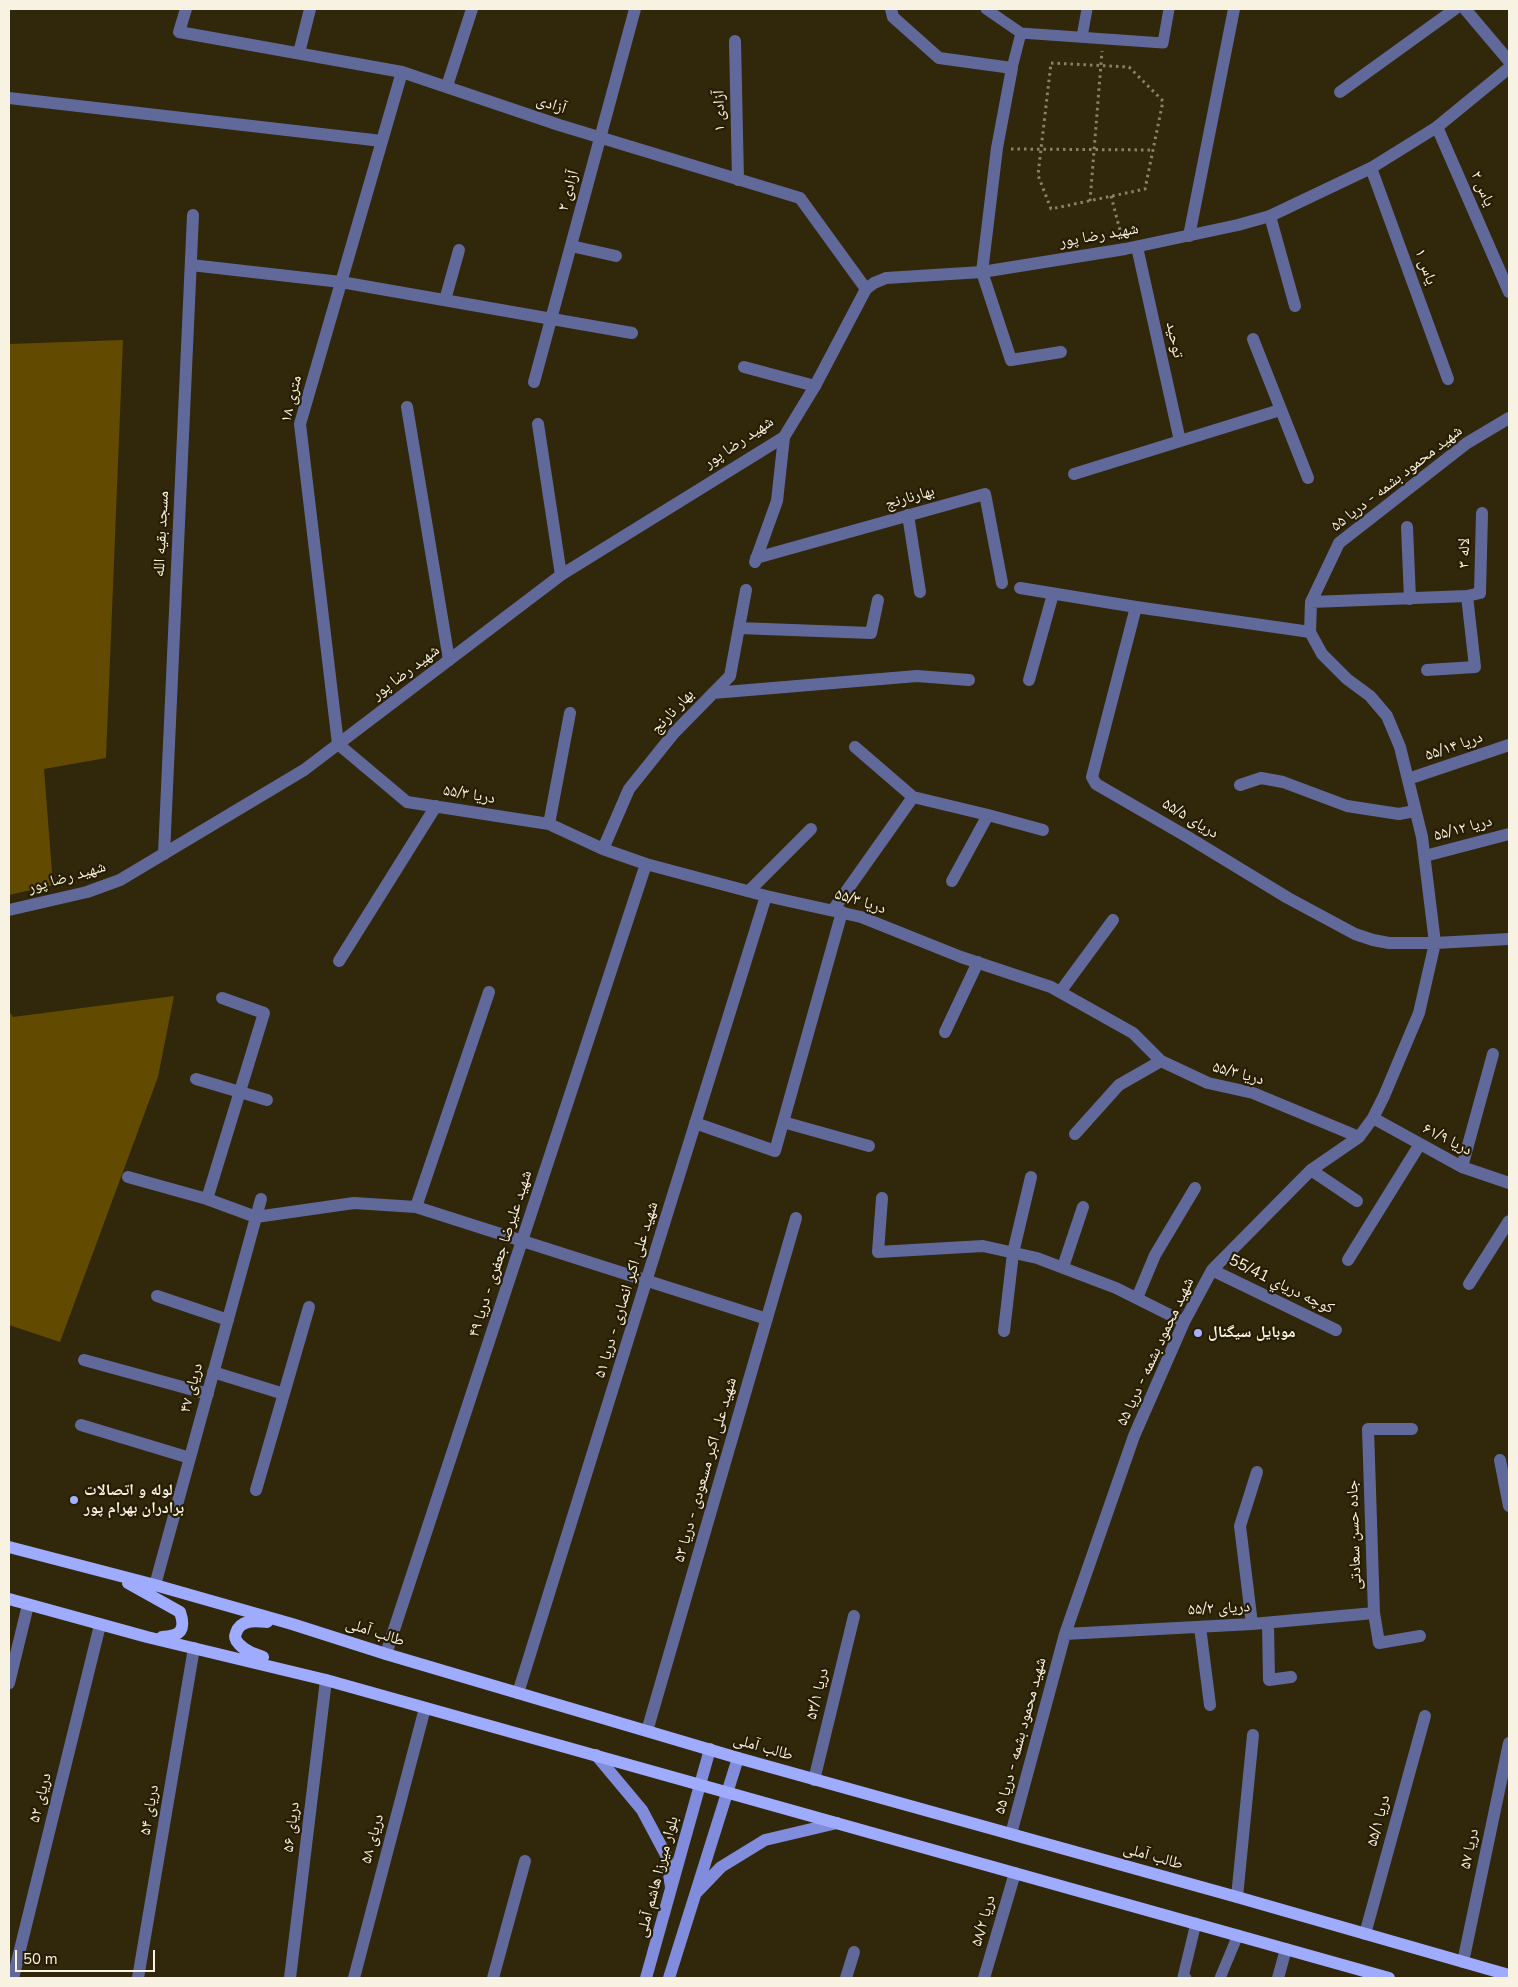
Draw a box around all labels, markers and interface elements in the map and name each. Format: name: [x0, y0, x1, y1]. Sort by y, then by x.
street label: آزادی ۱: [710, 90, 730, 132]
street label: آزادی: [534, 91, 568, 119]
street label: آزادی ۲: [554, 168, 584, 214]
street label: یاس ۲: [1466, 168, 1498, 210]
street label: شهید رضا پور: [1058, 220, 1140, 252]
street label: یاس ۱: [1410, 246, 1440, 288]
street label: توحید: [1161, 320, 1187, 360]
street label: ۱۸ متری: [277, 374, 307, 424]
street label: شهید رضا پور: [700, 413, 778, 473]
street label: شهید محمود بشمه - دریا ۵۵: [1327, 422, 1467, 536]
street label: بهارنارنج: [883, 482, 937, 514]
street label: مسجد بقیه الله: [150, 490, 174, 578]
street label: لاله ۳: [1455, 538, 1475, 568]
street label: شهید رضا پور: [368, 641, 444, 705]
street label: بهار نارنج: [647, 686, 699, 738]
street label: دریا ۵۵/۱۴: [1423, 728, 1485, 766]
street label: دریا ۵۵/۳: [442, 781, 496, 809]
street label: دریای ۵۵/۵: [1158, 795, 1222, 843]
street label: دریا ۵۵/۱۲: [1432, 812, 1494, 846]
street label: شهید رضا پور: [26, 858, 108, 898]
street label: دریا ۵۵/۳: [832, 885, 888, 919]
street label: دریا ۵۵/۳: [1210, 1058, 1266, 1090]
street label: دریا ۶۱/۹: [1419, 1120, 1475, 1160]
street label: شهید علیرضا جعفری - دریا ۴۹: [465, 1168, 537, 1340]
street label: شهید علی اکبر انصاری - دریا ۵۱: [591, 1199, 663, 1381]
street label: كوچه درياي 55/41: [1225, 1251, 1337, 1319]
street label: شهید محمود بشمه - دریا ۵۵: [1113, 1275, 1199, 1429]
place label: موبایل سیگنال: [1208, 1323, 1296, 1343]
marker: موبایل سیگنال: [1192, 1327, 1204, 1339]
street label: دریای ۴۷: [176, 1361, 208, 1415]
street label: شهید علی اکبر مسعودی - دریا ۵۳: [670, 1375, 742, 1565]
street label: جاده حسن سعادتی: [1343, 1480, 1367, 1590]
place label: لوله و اتصالات برادران بهرام پور: [84, 1481, 184, 1519]
marker: لوله و اتصالات برادران بهرام پور: [68, 1494, 80, 1506]
street label: دریای ۵۵/۲: [1187, 1598, 1251, 1620]
street label: طالب آملی: [343, 1614, 407, 1652]
street label: شهید محمود بشمه - دریا ۵۵: [991, 1655, 1051, 1817]
street label: دریا ۵۳/۱: [802, 1666, 834, 1722]
street label: طالب آملی: [731, 1730, 795, 1766]
street label: دریای ۵۲: [26, 1771, 56, 1825]
street label: دریای ۵۴: [136, 1783, 164, 1837]
street label: دریا ۵۵/۱: [1363, 1793, 1395, 1849]
street label: دریای ۵۶: [279, 1801, 305, 1853]
street label: دریای ۵۸: [357, 1812, 389, 1866]
street label: بلوار میرزا هاشم آملی: [633, 1814, 683, 1940]
street label: دریا ۵۷: [1456, 1827, 1484, 1871]
street label: طالب آملی: [1121, 1839, 1185, 1875]
street label: دریا ۵۸/۲: [968, 1893, 1000, 1949]
scale bar: [18, 1940, 158, 1972]
text: 50 m: [23, 1949, 58, 1969]

